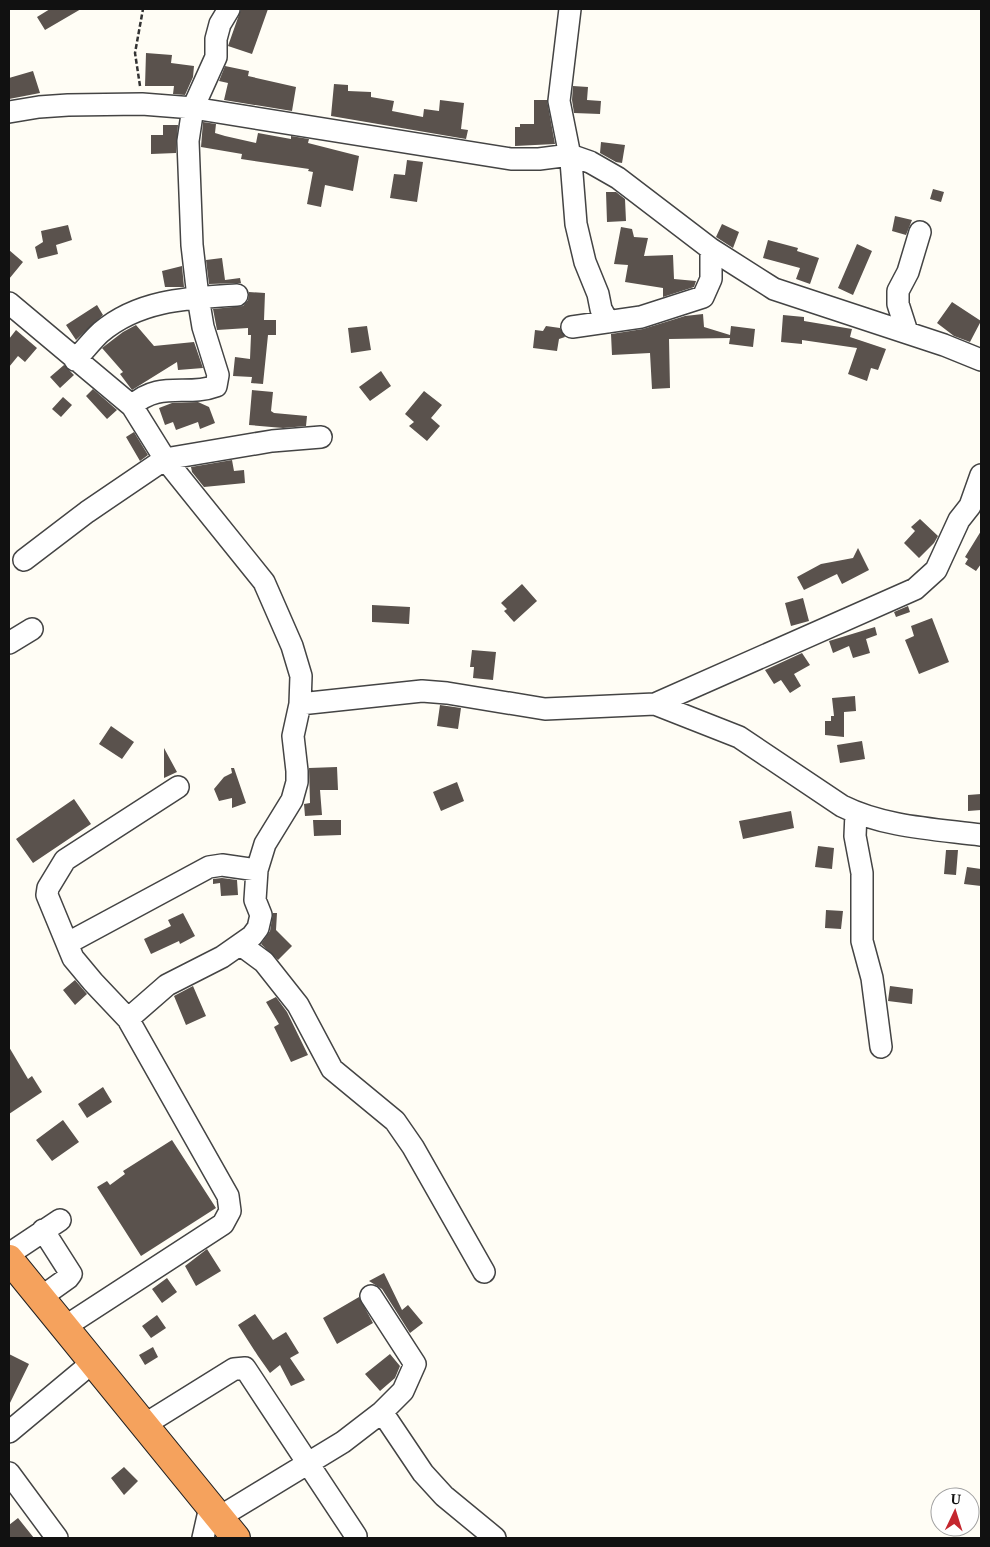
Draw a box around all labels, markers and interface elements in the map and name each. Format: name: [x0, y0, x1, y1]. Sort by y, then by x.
north arrow: [930, 1487, 980, 1537]
text: U: [950, 1489, 962, 1508]

